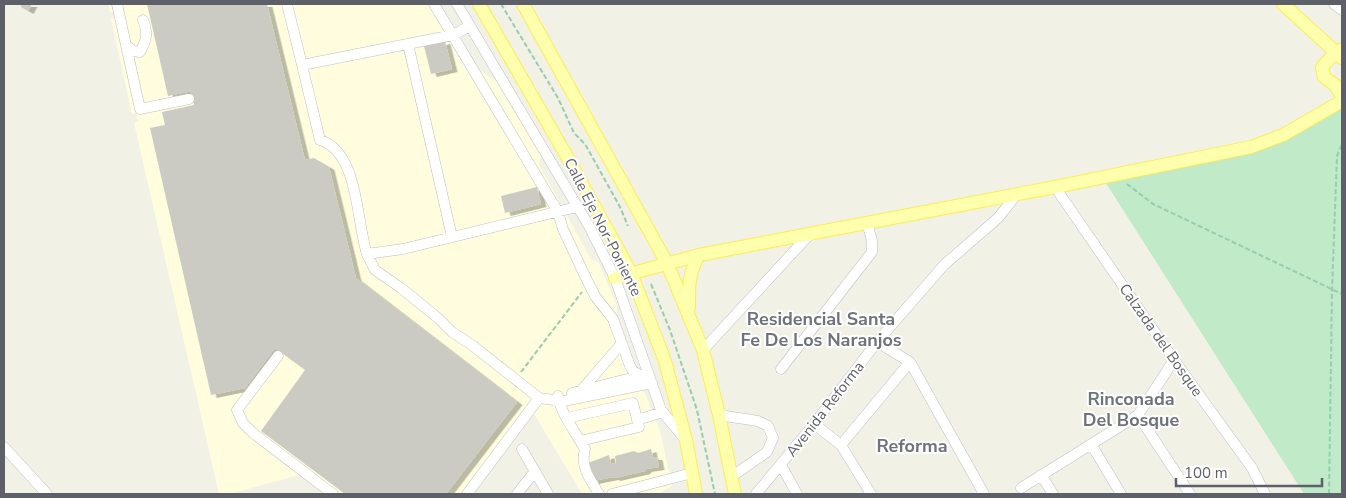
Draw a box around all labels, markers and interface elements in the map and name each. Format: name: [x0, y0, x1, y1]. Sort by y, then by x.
street label: Calle Eje Nor-Poniente: [559, 154, 647, 300]
street label: Calzada del Bosque: [1115, 280, 1207, 400]
district label: Residencial Santa Fe De Los Naranjos: [740, 307, 902, 352]
street label: Avenida Reforma: [781, 357, 869, 461]
district label: Rinconada Del Bosque: [1083, 387, 1180, 432]
district label: Reforma: [876, 434, 948, 458]
scale bar: [1176, 456, 1322, 488]
text: 100 m: [1184, 463, 1228, 483]

